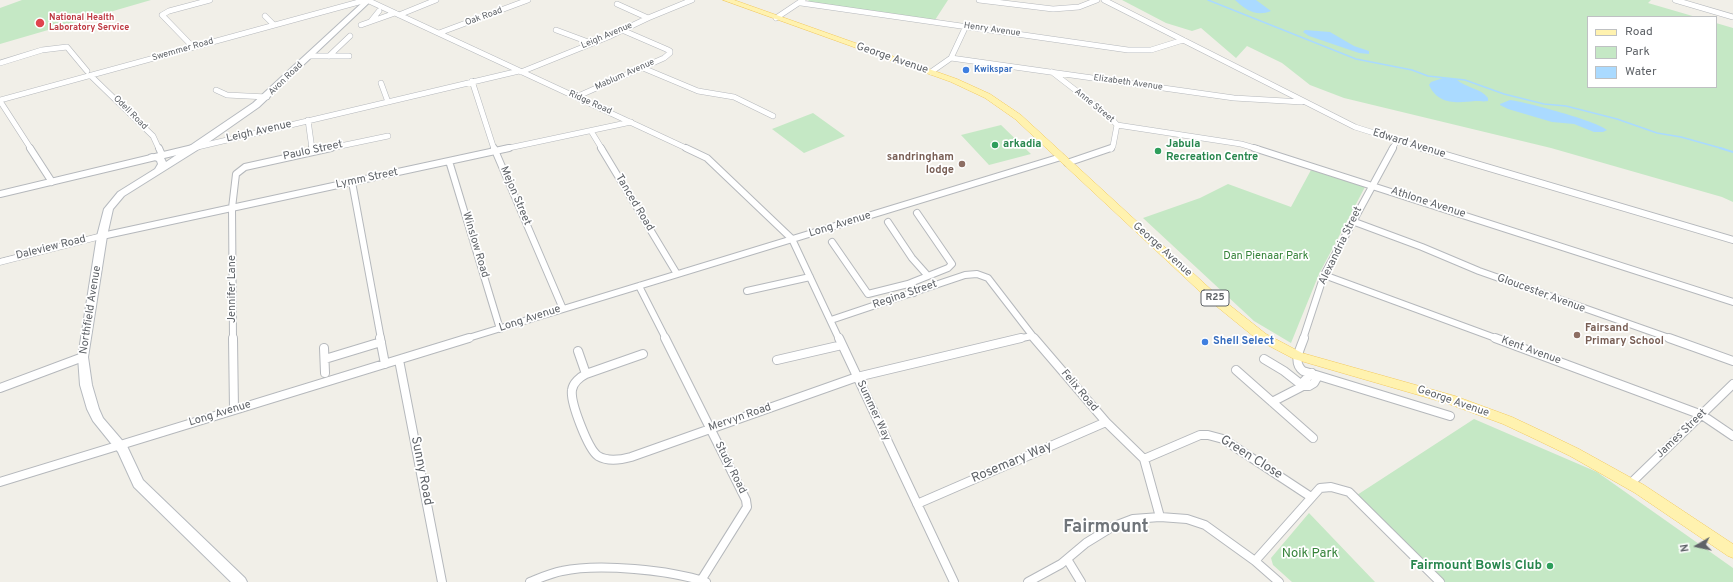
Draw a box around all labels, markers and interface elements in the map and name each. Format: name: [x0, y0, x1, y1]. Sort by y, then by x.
street label: Oak Road: [464, 5, 504, 29]
place label: National Health Laboratory Service: [49, 13, 129, 34]
legend: [1587, 16, 1717, 88]
marker: National Health Laboratory Service: [34, 17, 46, 29]
street label: Leigh Avenue: [580, 20, 634, 52]
street label: Henry Avenue: [963, 21, 1021, 39]
text: Road: [1625, 24, 1653, 40]
street label: Swemmer Road: [151, 36, 215, 64]
street label: George Avenue: [854, 41, 930, 77]
text: Park: [1625, 44, 1650, 60]
street label: Mablum Avenue: [594, 57, 656, 93]
street label: Avon Road: [267, 60, 305, 98]
text: Water: [1625, 64, 1657, 80]
marker: Kwikspar: [961, 65, 971, 75]
place label: Kwikspar: [974, 65, 1013, 75]
street label: Elizabeth Avenue: [1093, 73, 1163, 93]
street label: Anne Street: [1072, 87, 1116, 125]
street label: Ridge Road: [567, 89, 613, 117]
street label: Odell Road: [111, 94, 149, 132]
street label: Leigh Avenue: [225, 118, 293, 146]
street label: Edward Avenue: [1371, 127, 1447, 161]
street label: Paulo Street: [282, 138, 344, 164]
place label: arkadia: [1003, 138, 1041, 152]
place label: Jabula Recreation Centre: [1166, 138, 1258, 164]
marker: arkadia: [990, 140, 1000, 150]
marker: Jabula Recreation Centre: [1153, 146, 1163, 156]
place label: sandringham lodge: [887, 151, 954, 177]
marker: sandringham lodge: [957, 159, 967, 169]
street label: Mejon Street: [497, 165, 533, 227]
street label: Lymm Street: [335, 166, 399, 192]
street label: Tanced Road: [612, 172, 656, 234]
street label: Athlone Avenue: [1389, 185, 1467, 221]
street label: Alexandria Street: [1316, 205, 1366, 287]
street label: Long Avenue: [807, 209, 873, 241]
street label: Winslow Road: [459, 210, 491, 280]
street label: George Avenue: [1130, 220, 1194, 280]
street label: Daleview Road: [15, 233, 87, 263]
park label: Dan Pienaar Park: [1223, 250, 1309, 264]
street label: Jennifer Lane: [226, 255, 240, 323]
street label: Northfield Avenue: [77, 265, 105, 355]
street label: Gloucester Avenue: [1495, 272, 1587, 316]
street label: Regina Street: [871, 278, 939, 312]
road number: R25: [1201, 290, 1229, 306]
street label: Long Avenue: [497, 303, 563, 335]
place label: Fairsand Primary School: [1585, 322, 1664, 348]
marker: Fairsand Primary School: [1572, 330, 1582, 340]
street label: Kent Avenue: [1499, 334, 1563, 368]
place label: Shell Select: [1213, 335, 1274, 349]
marker: Shell Select: [1200, 337, 1210, 347]
street label: Felix Road: [1058, 367, 1100, 415]
street label: Summer Way: [853, 379, 893, 443]
street label: George Avenue: [1415, 384, 1491, 420]
street label: Long Avenue: [187, 398, 253, 430]
street label: Mervyn Road: [707, 401, 773, 435]
street label: James Street: [1654, 407, 1710, 461]
street label: Green Close: [1217, 433, 1285, 483]
street label: Sunny Road: [407, 435, 435, 507]
street label: Rosemary Way: [969, 439, 1055, 487]
street label: Study Road: [711, 440, 749, 496]
district label: Fairmount: [1063, 517, 1149, 539]
north arrow: [1677, 526, 1717, 566]
text: N: [1678, 543, 1693, 553]
park label: Noik Park: [1282, 546, 1338, 562]
place label: Fairmount Bowls Club: [1410, 558, 1542, 574]
marker: Fairmount Bowls Club: [1545, 561, 1555, 571]

